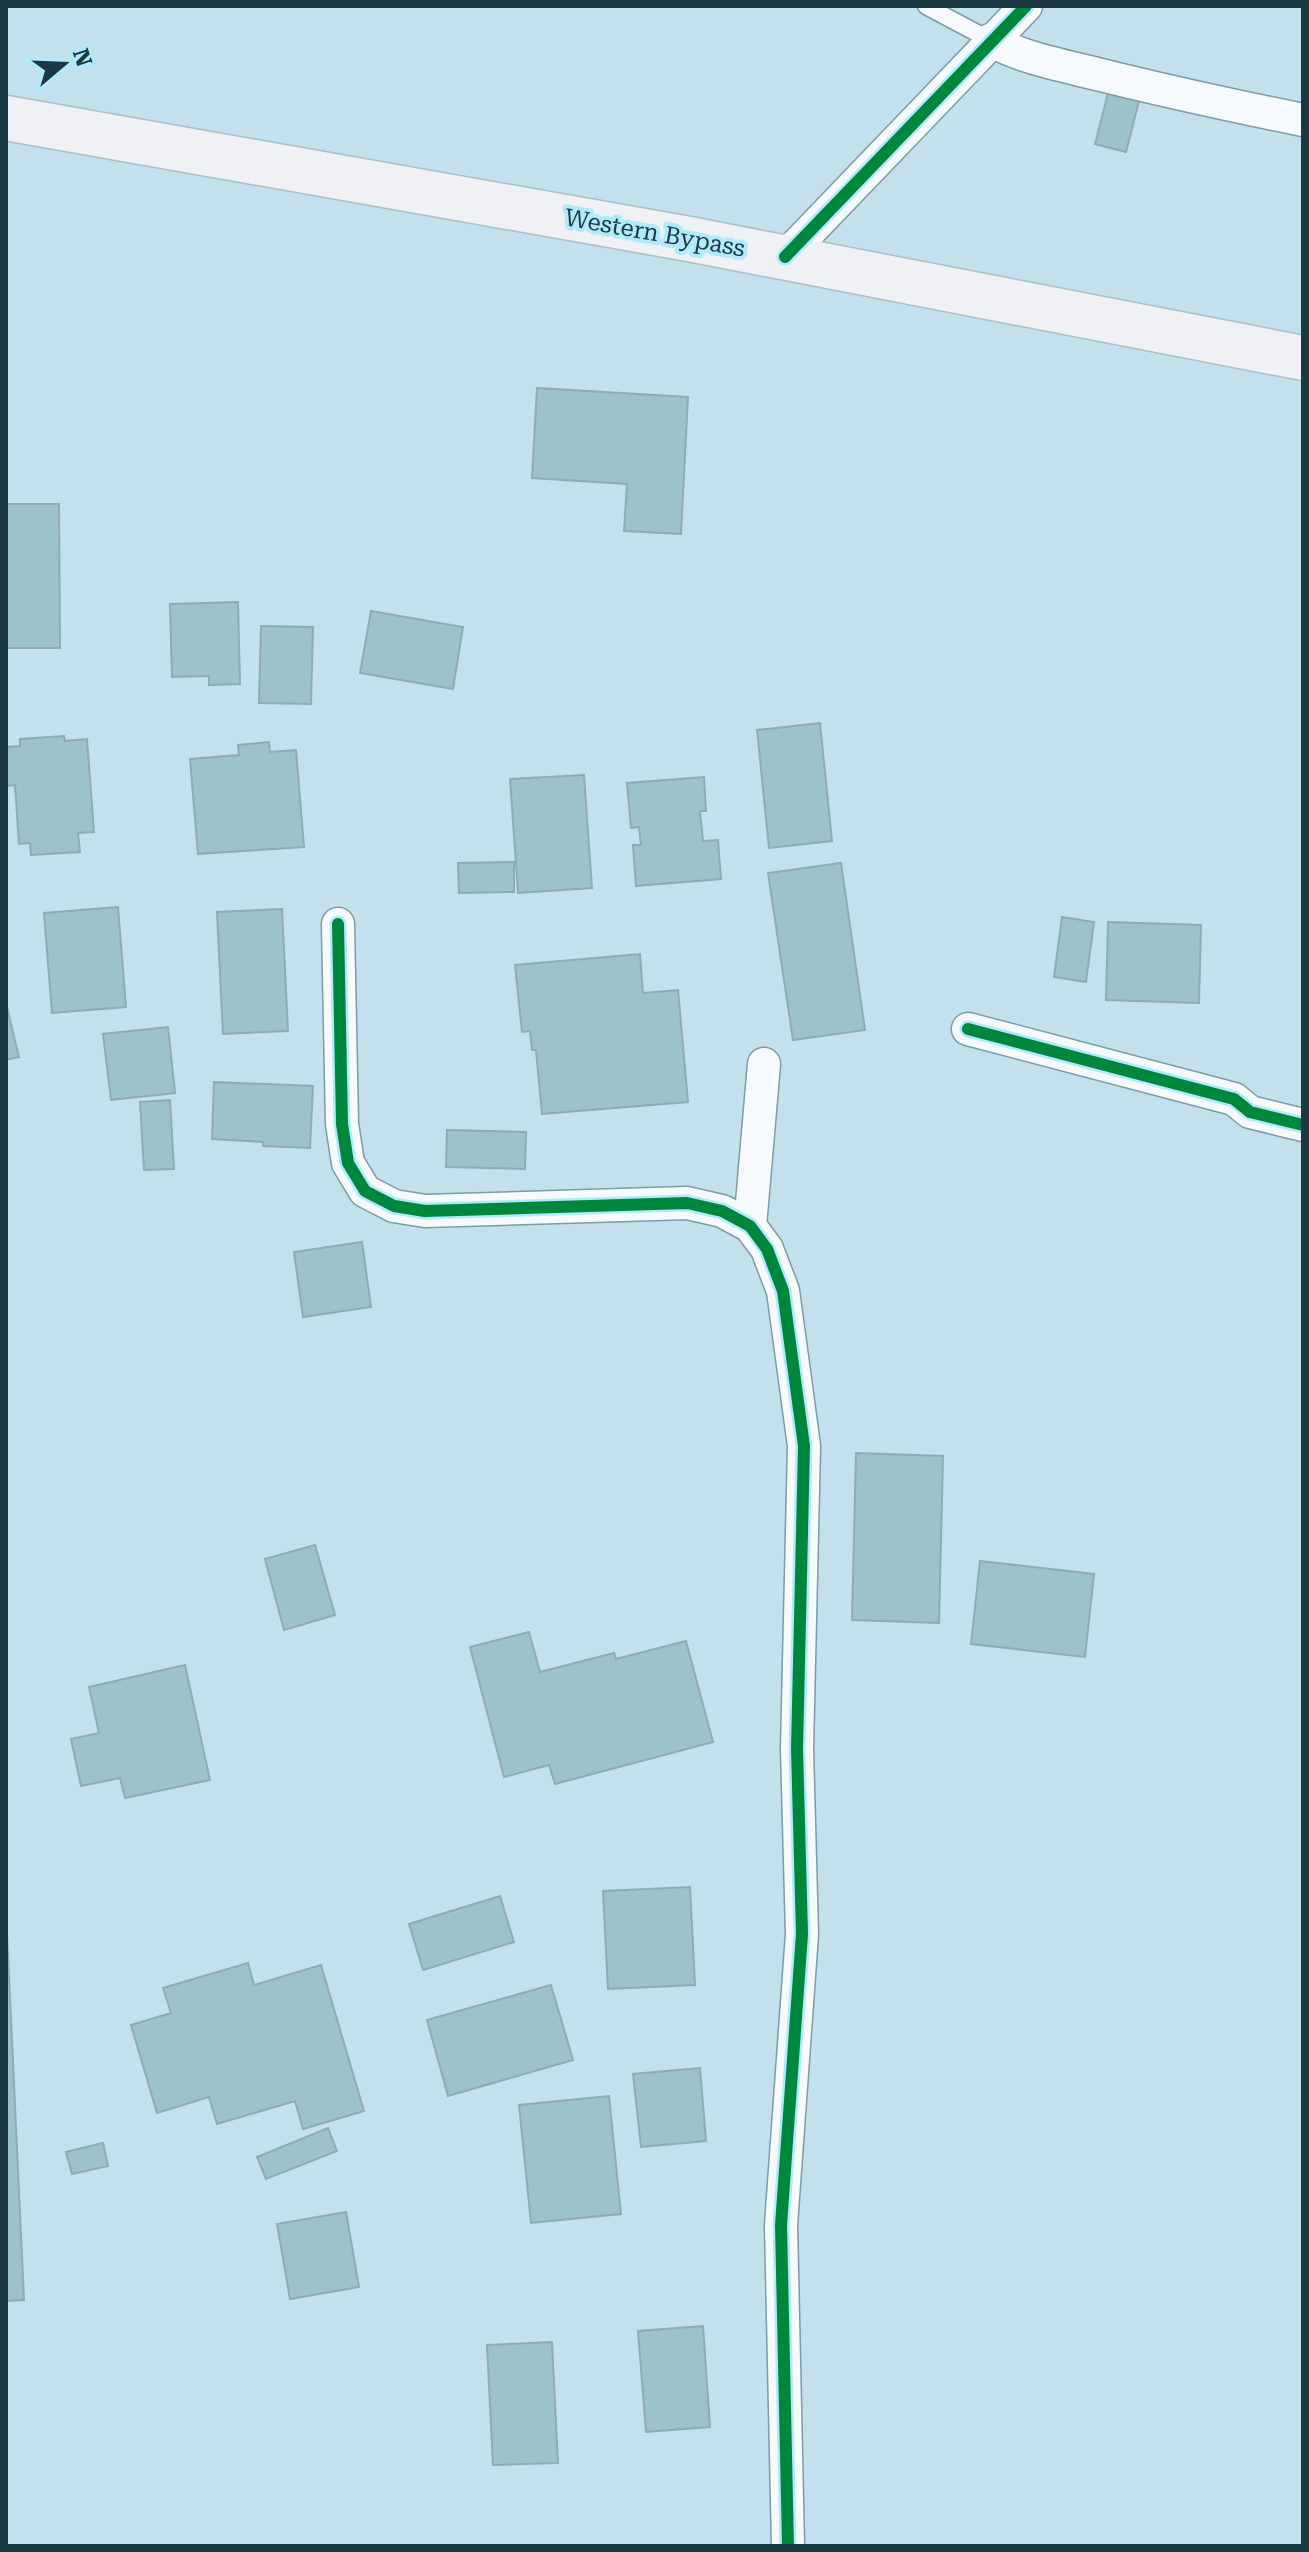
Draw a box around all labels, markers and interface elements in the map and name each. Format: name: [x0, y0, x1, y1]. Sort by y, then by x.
north arrow: [24, 24, 104, 104]
text: N: [68, 46, 97, 70]
street label: Western Bypass: [563, 203, 747, 263]

